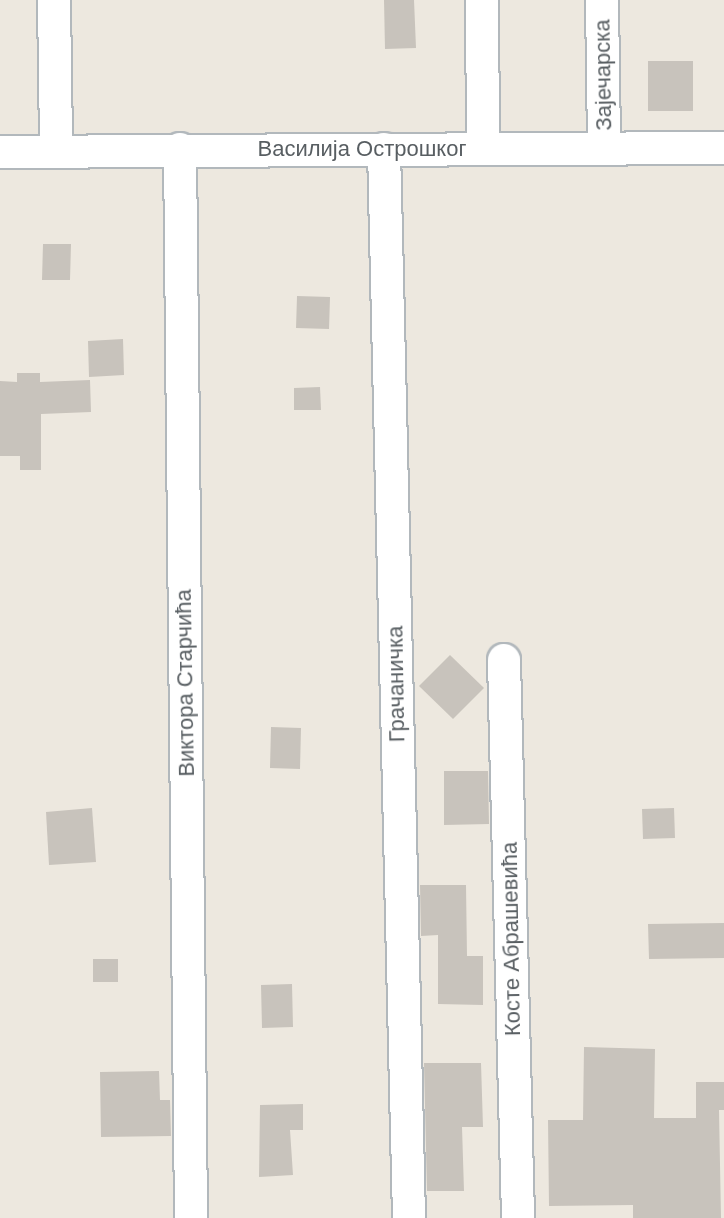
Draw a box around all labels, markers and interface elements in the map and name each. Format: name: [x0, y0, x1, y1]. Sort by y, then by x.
street label: Зајечарска: [589, 19, 617, 131]
street label: Василија Острошког: [258, 136, 466, 162]
street label: Виктора Старчића: [170, 589, 200, 777]
street label: Грачаничка: [382, 625, 410, 743]
street label: Косте Абрашевића: [496, 842, 526, 1036]

